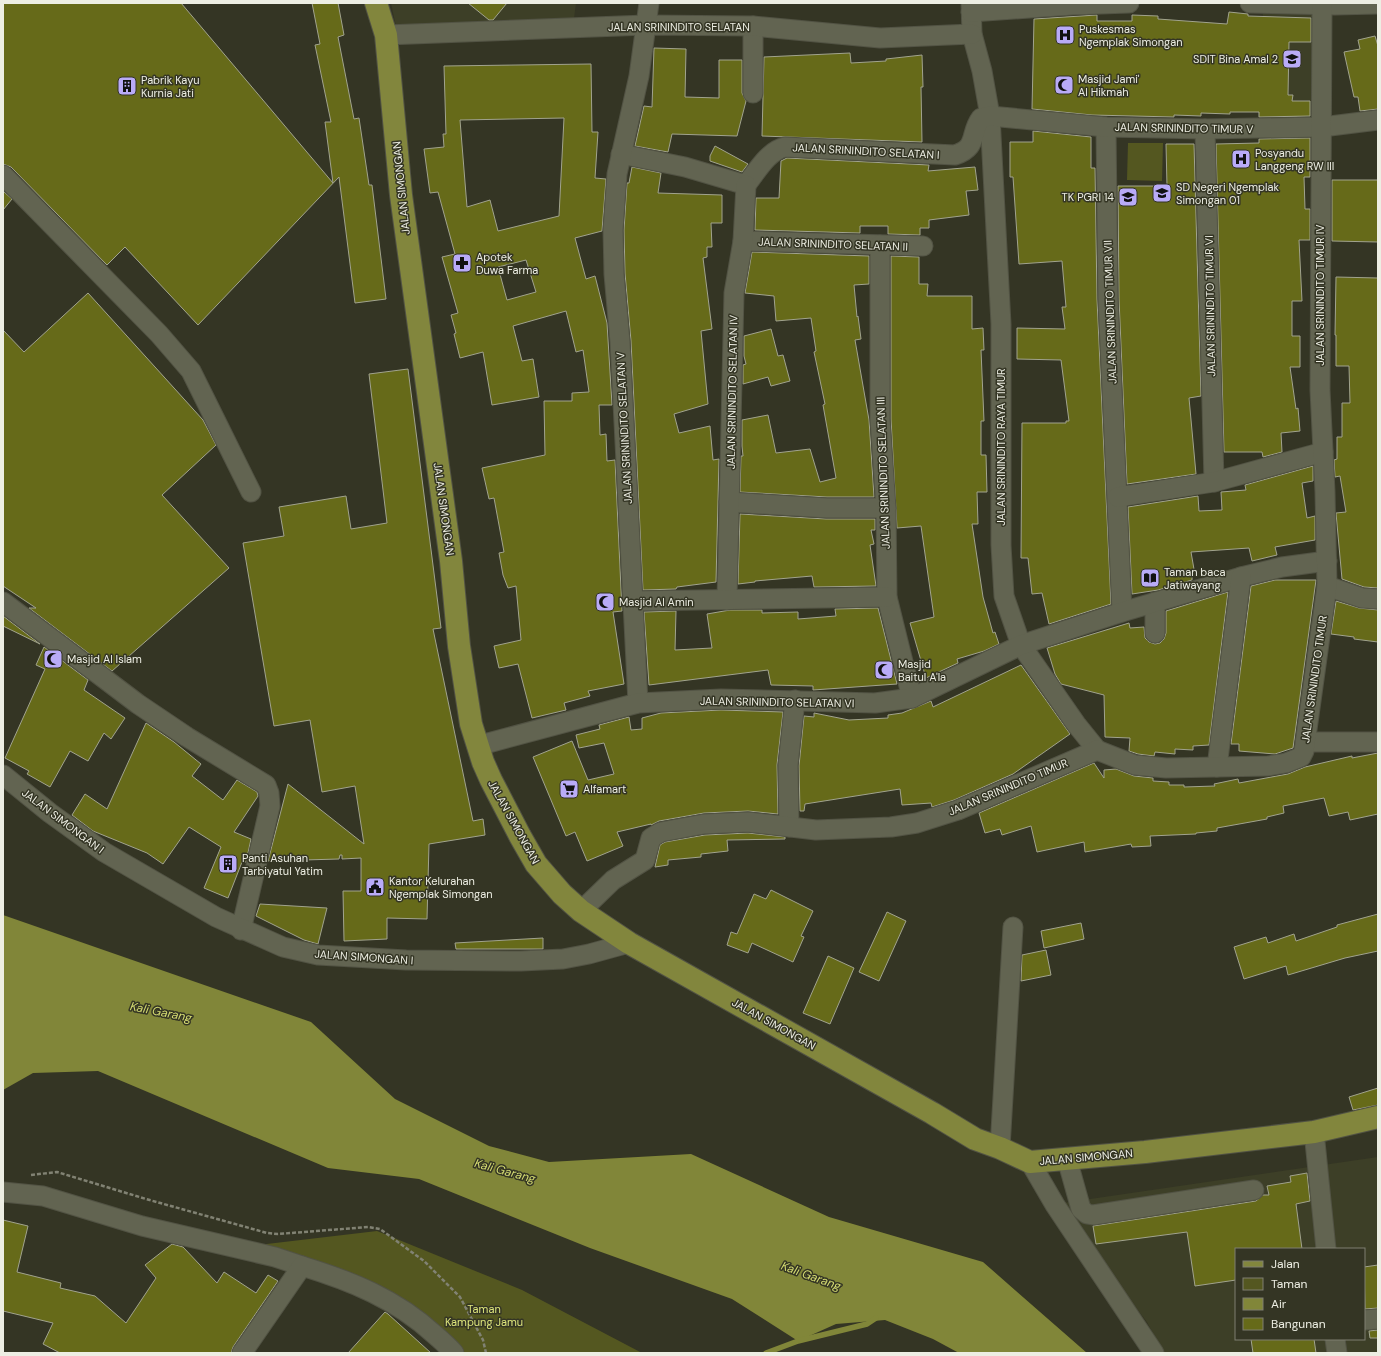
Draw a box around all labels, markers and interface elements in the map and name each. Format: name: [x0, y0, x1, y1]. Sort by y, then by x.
street label: JALAN SRININDITO SELATAN: [608, 20, 750, 34]
place label: Puskesmas Ngemplak Simongan: [1079, 22, 1182, 49]
hospital icon: Puskesmas Ngemplak Simongan: [1054, 24, 1076, 46]
school or university icon: SDIT Bina Amal 2: [1281, 48, 1303, 70]
place label: SDIT Bina Amal 2: [1193, 52, 1278, 66]
place label: Masjid Jami' Al Hikmah: [1078, 72, 1140, 99]
place label: Pabrik Kayu Kurnia Jati: [141, 73, 200, 100]
mosque icon: Masjid Jami' Al Hikmah: [1053, 74, 1075, 96]
building icon: Pabrik Kayu Kurnia Jati: [116, 75, 138, 97]
street label: JALAN SRININDITO TIMUR V: [1115, 120, 1254, 136]
street label: JALAN SRININDITO SELATAN I: [792, 140, 940, 162]
street label: JALAN SIMONGAN: [389, 141, 413, 235]
place label: Posyandu Langgeng RW III: [1255, 146, 1334, 173]
hospital icon: Posyandu Langgeng RW III: [1230, 148, 1252, 170]
place label: SD Negeri Ngemplak Simongan 01: [1176, 180, 1279, 207]
school or university icon: SD Negeri Ngemplak Simongan 01: [1151, 182, 1173, 204]
school or university icon: TK PGRI 14: [1117, 186, 1139, 208]
place label: TK PGRI 14: [1062, 190, 1114, 204]
street label: JALAN SRININDITO TIMUR IV: [1313, 224, 1327, 366]
street label: JALAN SRININDITO SELATAN II: [758, 234, 908, 254]
street label: JALAN SRININDITO TIMUR VI: [1202, 235, 1218, 377]
street label: JALAN SRININDITO TIMUR VII: [1100, 240, 1120, 384]
place label: Apotek Duwa Farma: [476, 250, 538, 277]
pharmacy icon: Apotek Duwa Farma: [451, 252, 473, 274]
street label: JALAN SRININDITO SELATAN IV: [724, 314, 740, 469]
street label: JALAN SRININDITO SELATAN V: [613, 351, 635, 504]
street label: JALAN SRININDITO RAYA TIMUR: [994, 368, 1008, 526]
street label: JALAN SRININDITO SELATAN III: [873, 397, 893, 549]
street label: JALAN SIMONGAN: [431, 462, 457, 556]
place label: Taman baca Jatiwayang: [1164, 565, 1226, 592]
library icon: Taman baca Jatiwayang: [1139, 567, 1161, 589]
mosque icon: Masjid Al Amin: [594, 591, 616, 613]
place label: Masjid Al Amin: [619, 595, 694, 609]
street label: JALAN SRININDITO TIMUR: [1298, 614, 1330, 744]
mosque icon: Masjid Al Islam: [42, 648, 64, 670]
place label: Masjid Al Islam: [67, 652, 142, 666]
place label: Masjid Baitul A'la: [898, 657, 946, 684]
mosque icon: Masjid Baitul A'la: [873, 659, 895, 681]
street label: JALAN SRININDITO SELATAN VI: [700, 694, 854, 710]
street label: JALAN SRININDITO TIMUR: [946, 755, 1070, 819]
street label: JALAN SIMONGAN: [485, 778, 543, 866]
supermarket icon: Alfamart: [558, 778, 580, 800]
place label: Alfamart: [583, 782, 626, 796]
street label: JALAN SIMONGAN I: [19, 786, 107, 856]
place label: Panti Asuhan Tarbiyatul Yatim: [242, 851, 323, 878]
building icon: Panti Asuhan Tarbiyatul Yatim: [217, 853, 239, 875]
place label: Kantor Kelurahan Ngemplak Simongan: [389, 874, 492, 901]
public building icon: Kantor Kelurahan Ngemplak Simongan: [364, 876, 386, 898]
street label: JALAN SIMONGAN I: [314, 947, 414, 967]
street label: JALAN SIMONGAN: [730, 995, 818, 1053]
water label: Kali Garang: [129, 998, 194, 1026]
street label: JALAN SIMONGAN: [1039, 1146, 1133, 1168]
water label: Kali Garang: [473, 1155, 538, 1187]
legend: [1235, 1248, 1365, 1340]
text: Jalan: [1271, 1256, 1300, 1272]
water label: Kali Garang: [779, 1258, 844, 1294]
text: Taman: [1271, 1276, 1308, 1292]
text: Air: [1271, 1296, 1287, 1312]
park label: Taman Kampung Jamu: [445, 1302, 523, 1329]
text: Bangunan: [1271, 1316, 1326, 1332]

